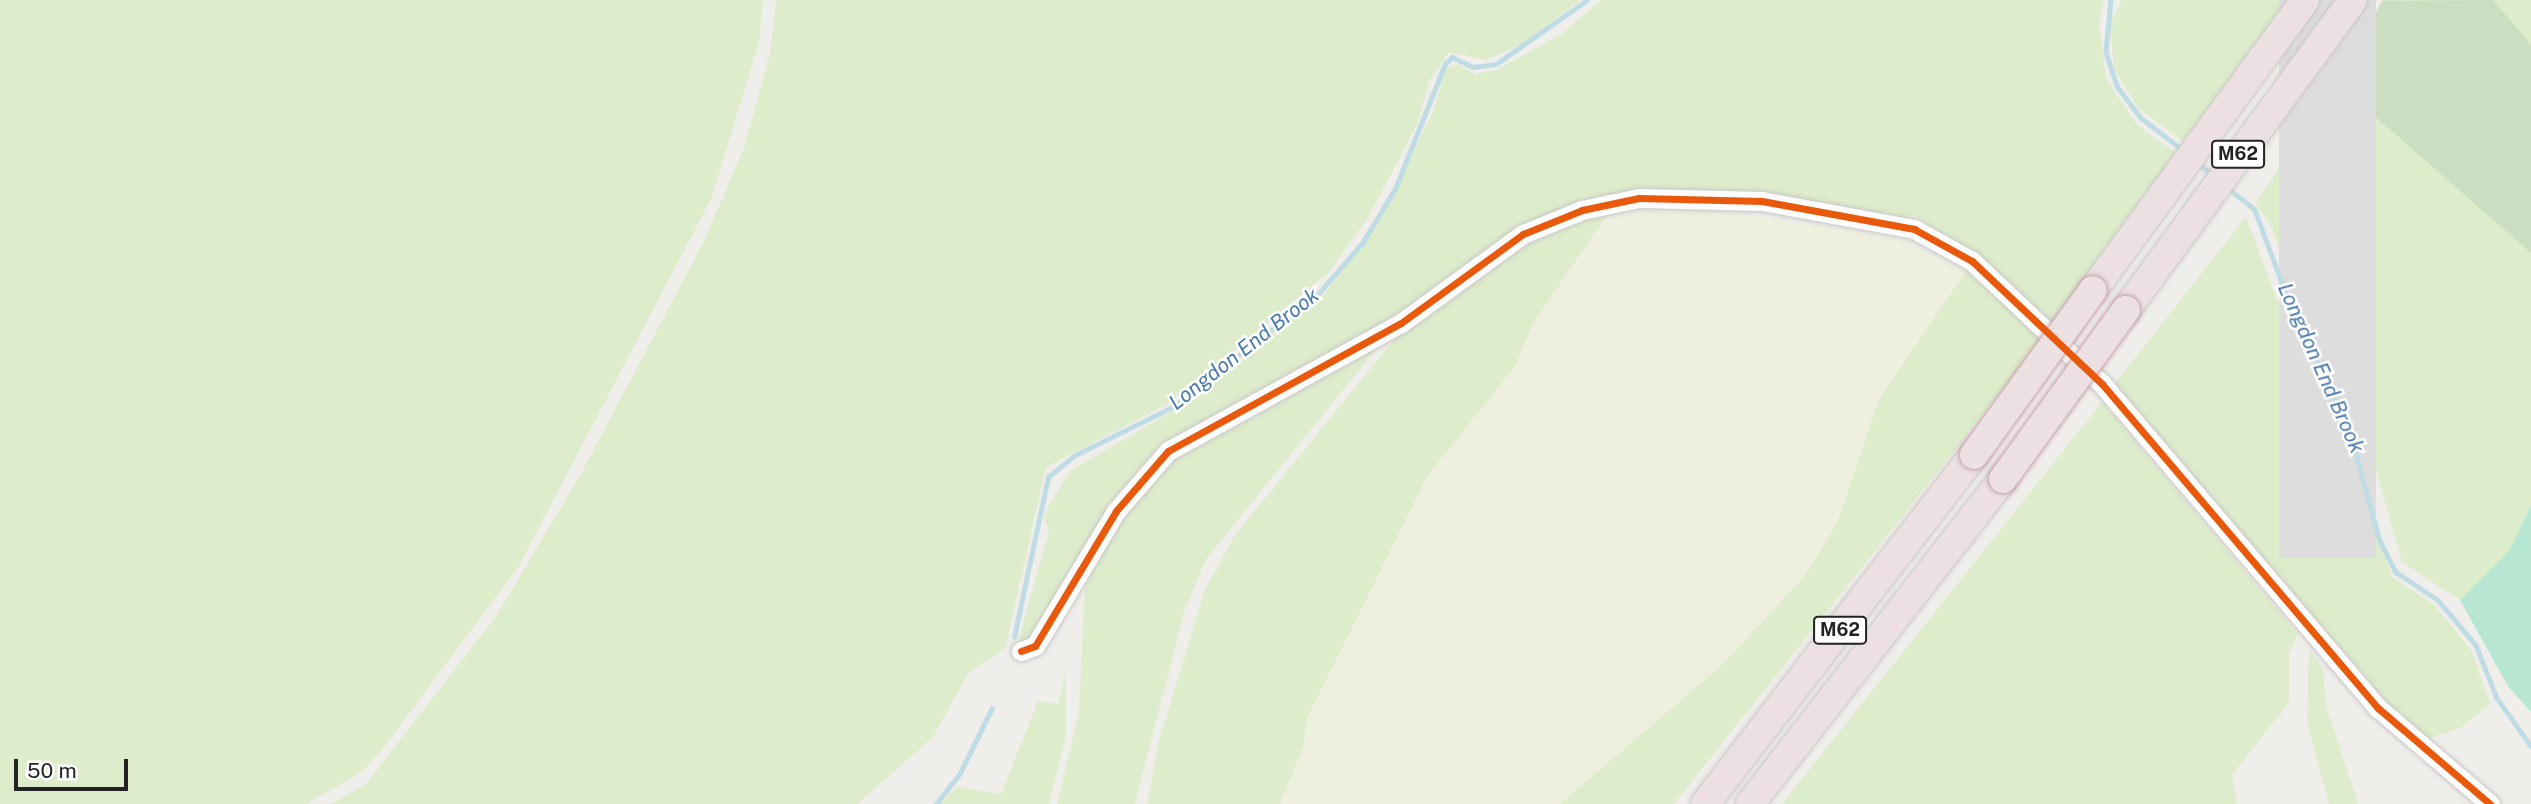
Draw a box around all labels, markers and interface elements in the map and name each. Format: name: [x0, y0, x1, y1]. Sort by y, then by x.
road number: M62: [2210, 140, 2266, 168]
water label: Longdon End Brook: [2272, 279, 2370, 457]
water label: Longdon End Brook: [1164, 283, 1324, 415]
road number: M62: [1812, 616, 1868, 644]
scale bar: [18, 744, 131, 788]
text: 50 m: [27, 758, 77, 783]

